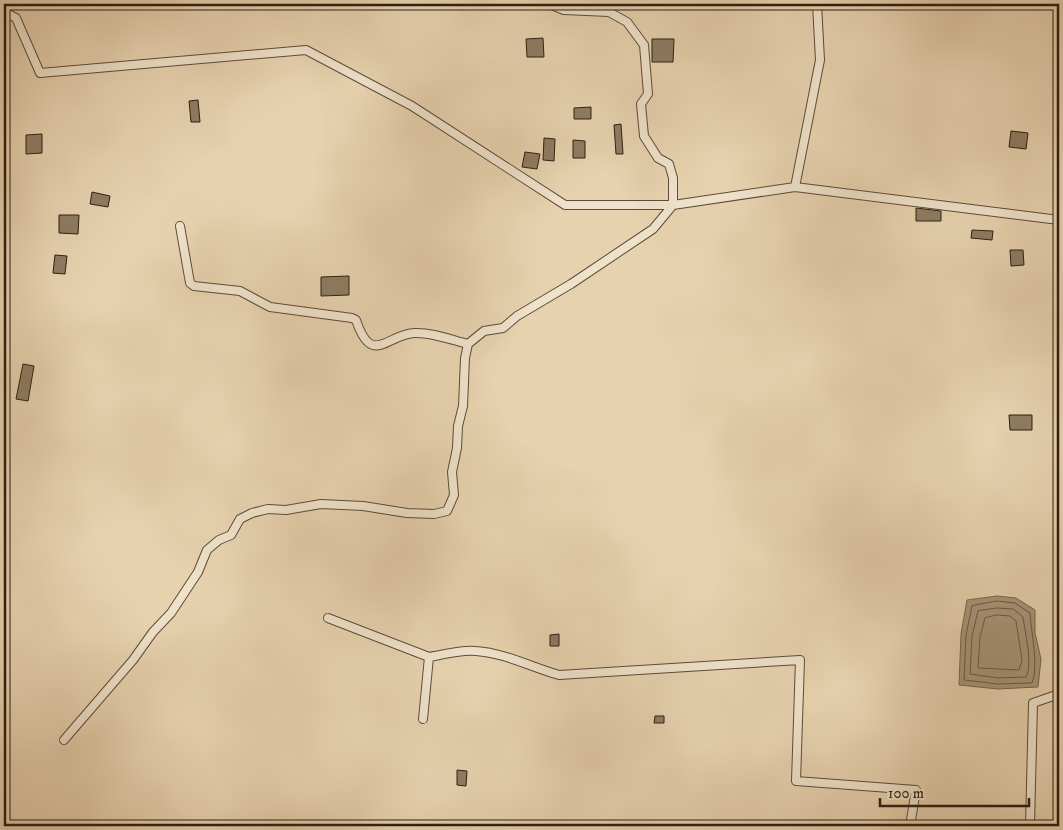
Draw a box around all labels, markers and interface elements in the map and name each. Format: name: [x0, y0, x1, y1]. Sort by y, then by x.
scale bar: [880, 775, 1029, 807]
text: 100 m: [888, 784, 924, 803]

